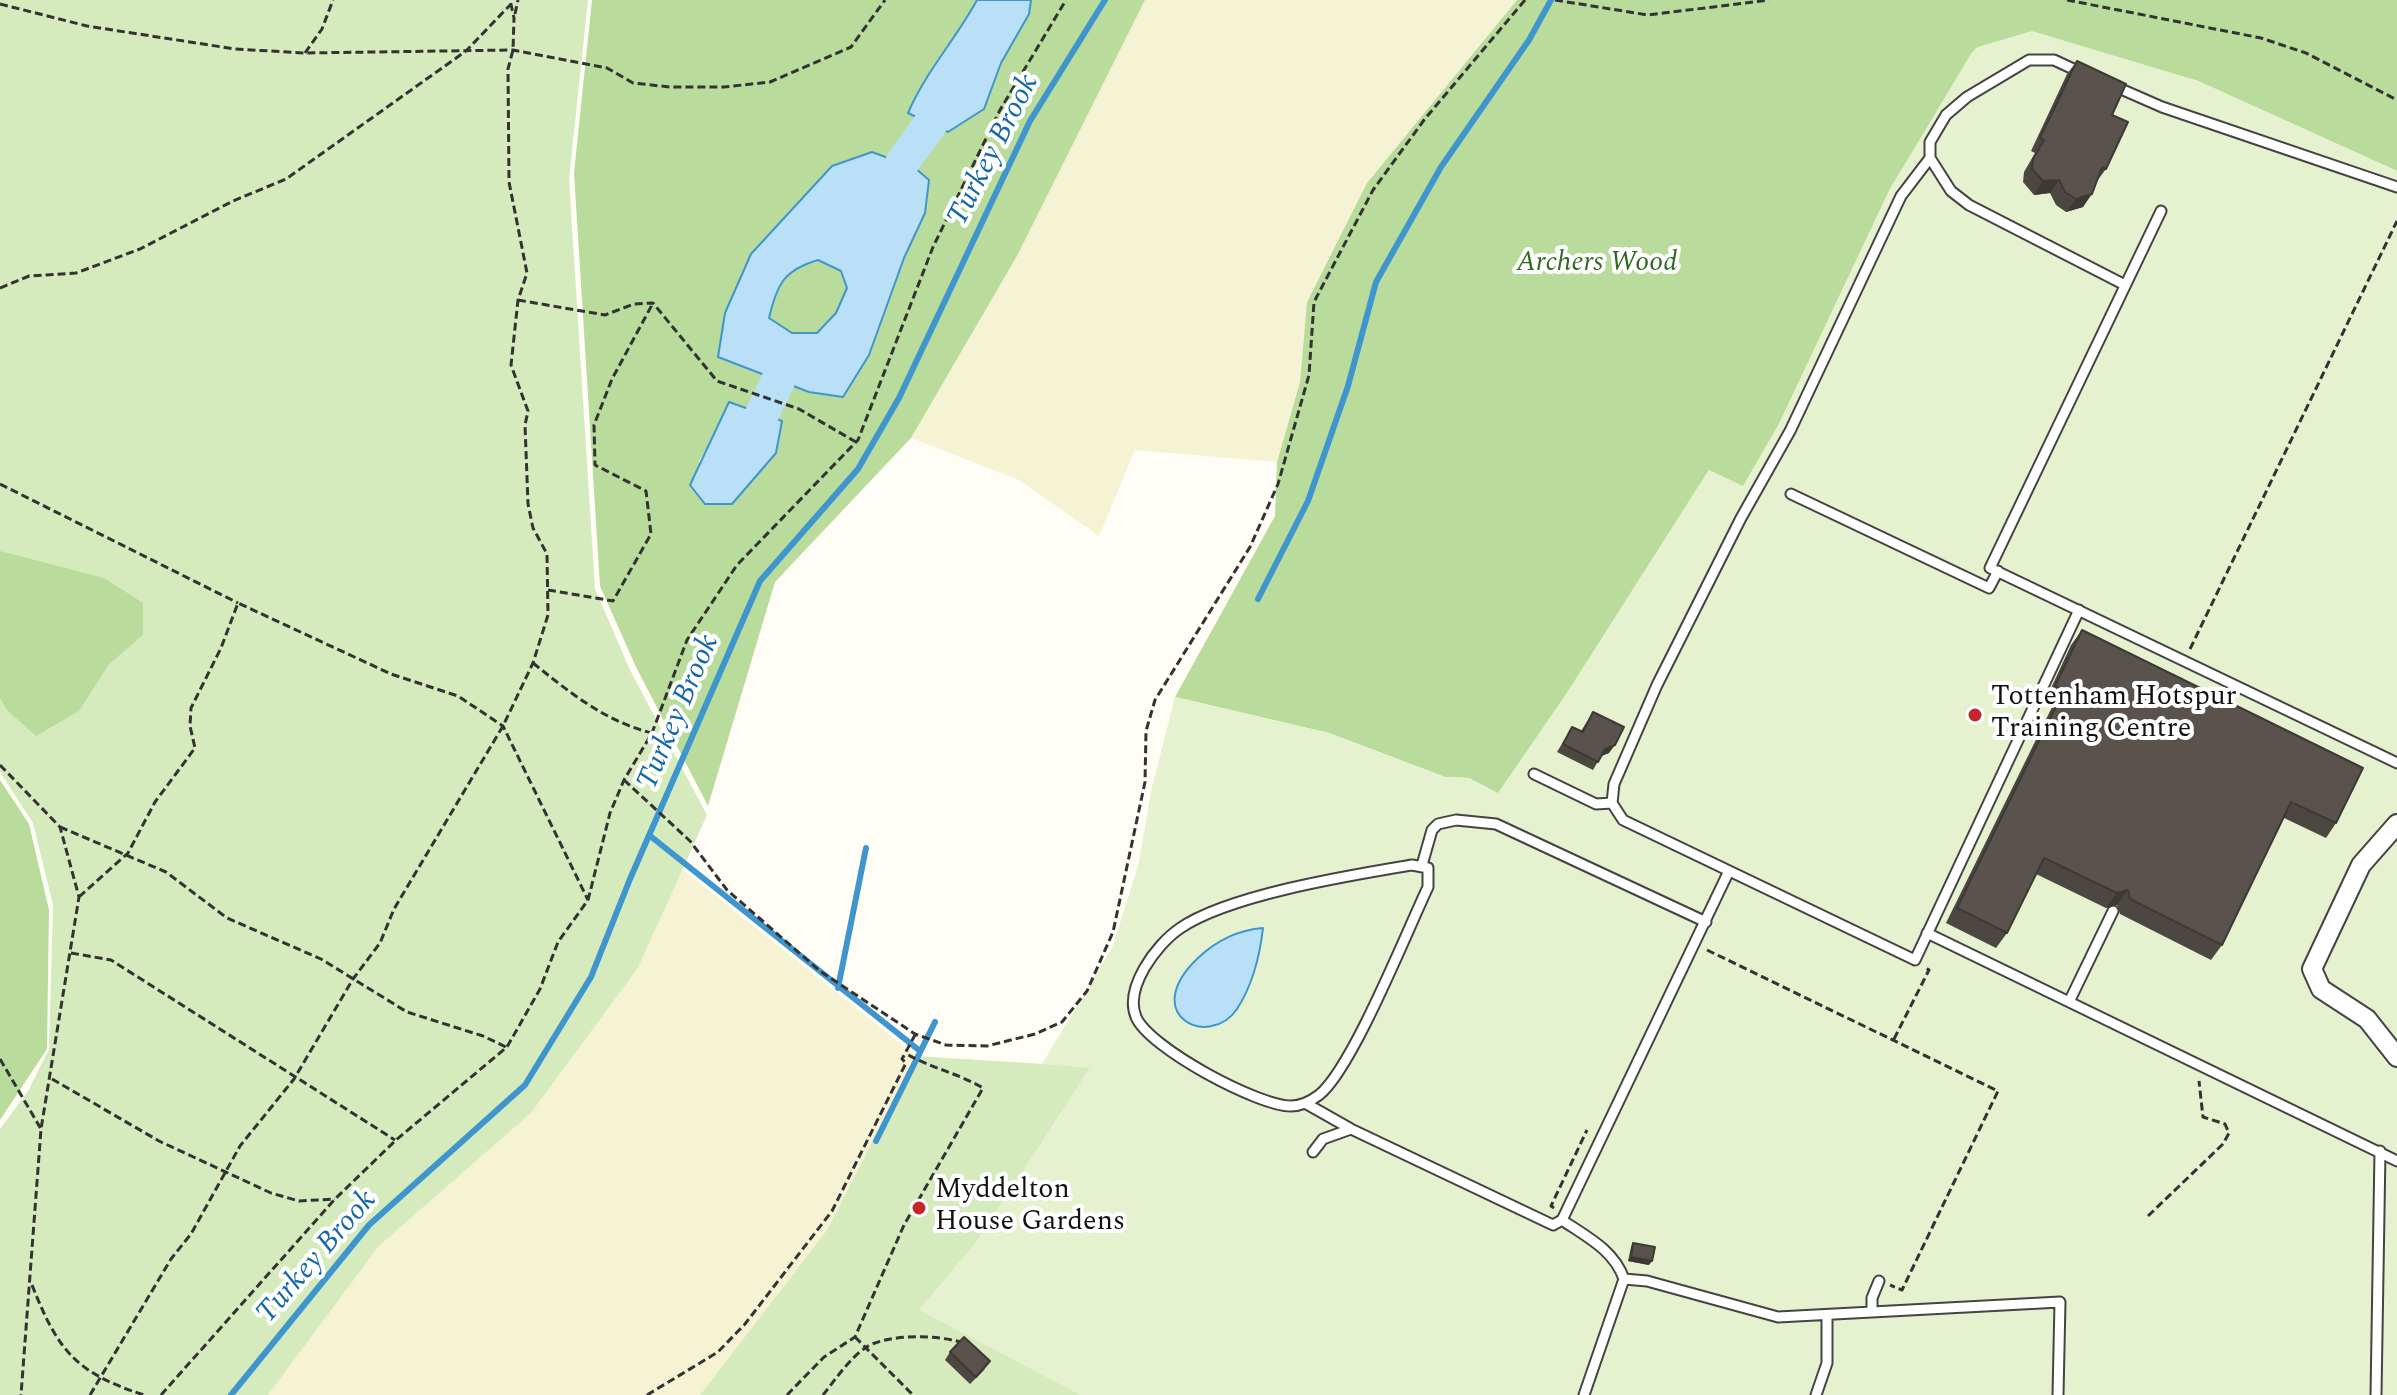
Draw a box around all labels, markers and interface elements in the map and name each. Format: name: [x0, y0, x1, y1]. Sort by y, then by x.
water label: Turkey Brook: [941, 69, 1049, 233]
park label: Archers Wood: [1517, 248, 1677, 282]
water label: Turkey Brook: [631, 630, 729, 796]
place label: Tottenham Hotspur Training Centre: [1991, 682, 2237, 748]
marker: Tottenham Hotspur Training Centre: [1966, 706, 1984, 724]
place label: Myddelton House Gardens: [935, 1175, 1125, 1241]
water label: Turkey Brook: [250, 1184, 386, 1332]
marker: Myddelton House Gardens: [910, 1199, 928, 1217]

